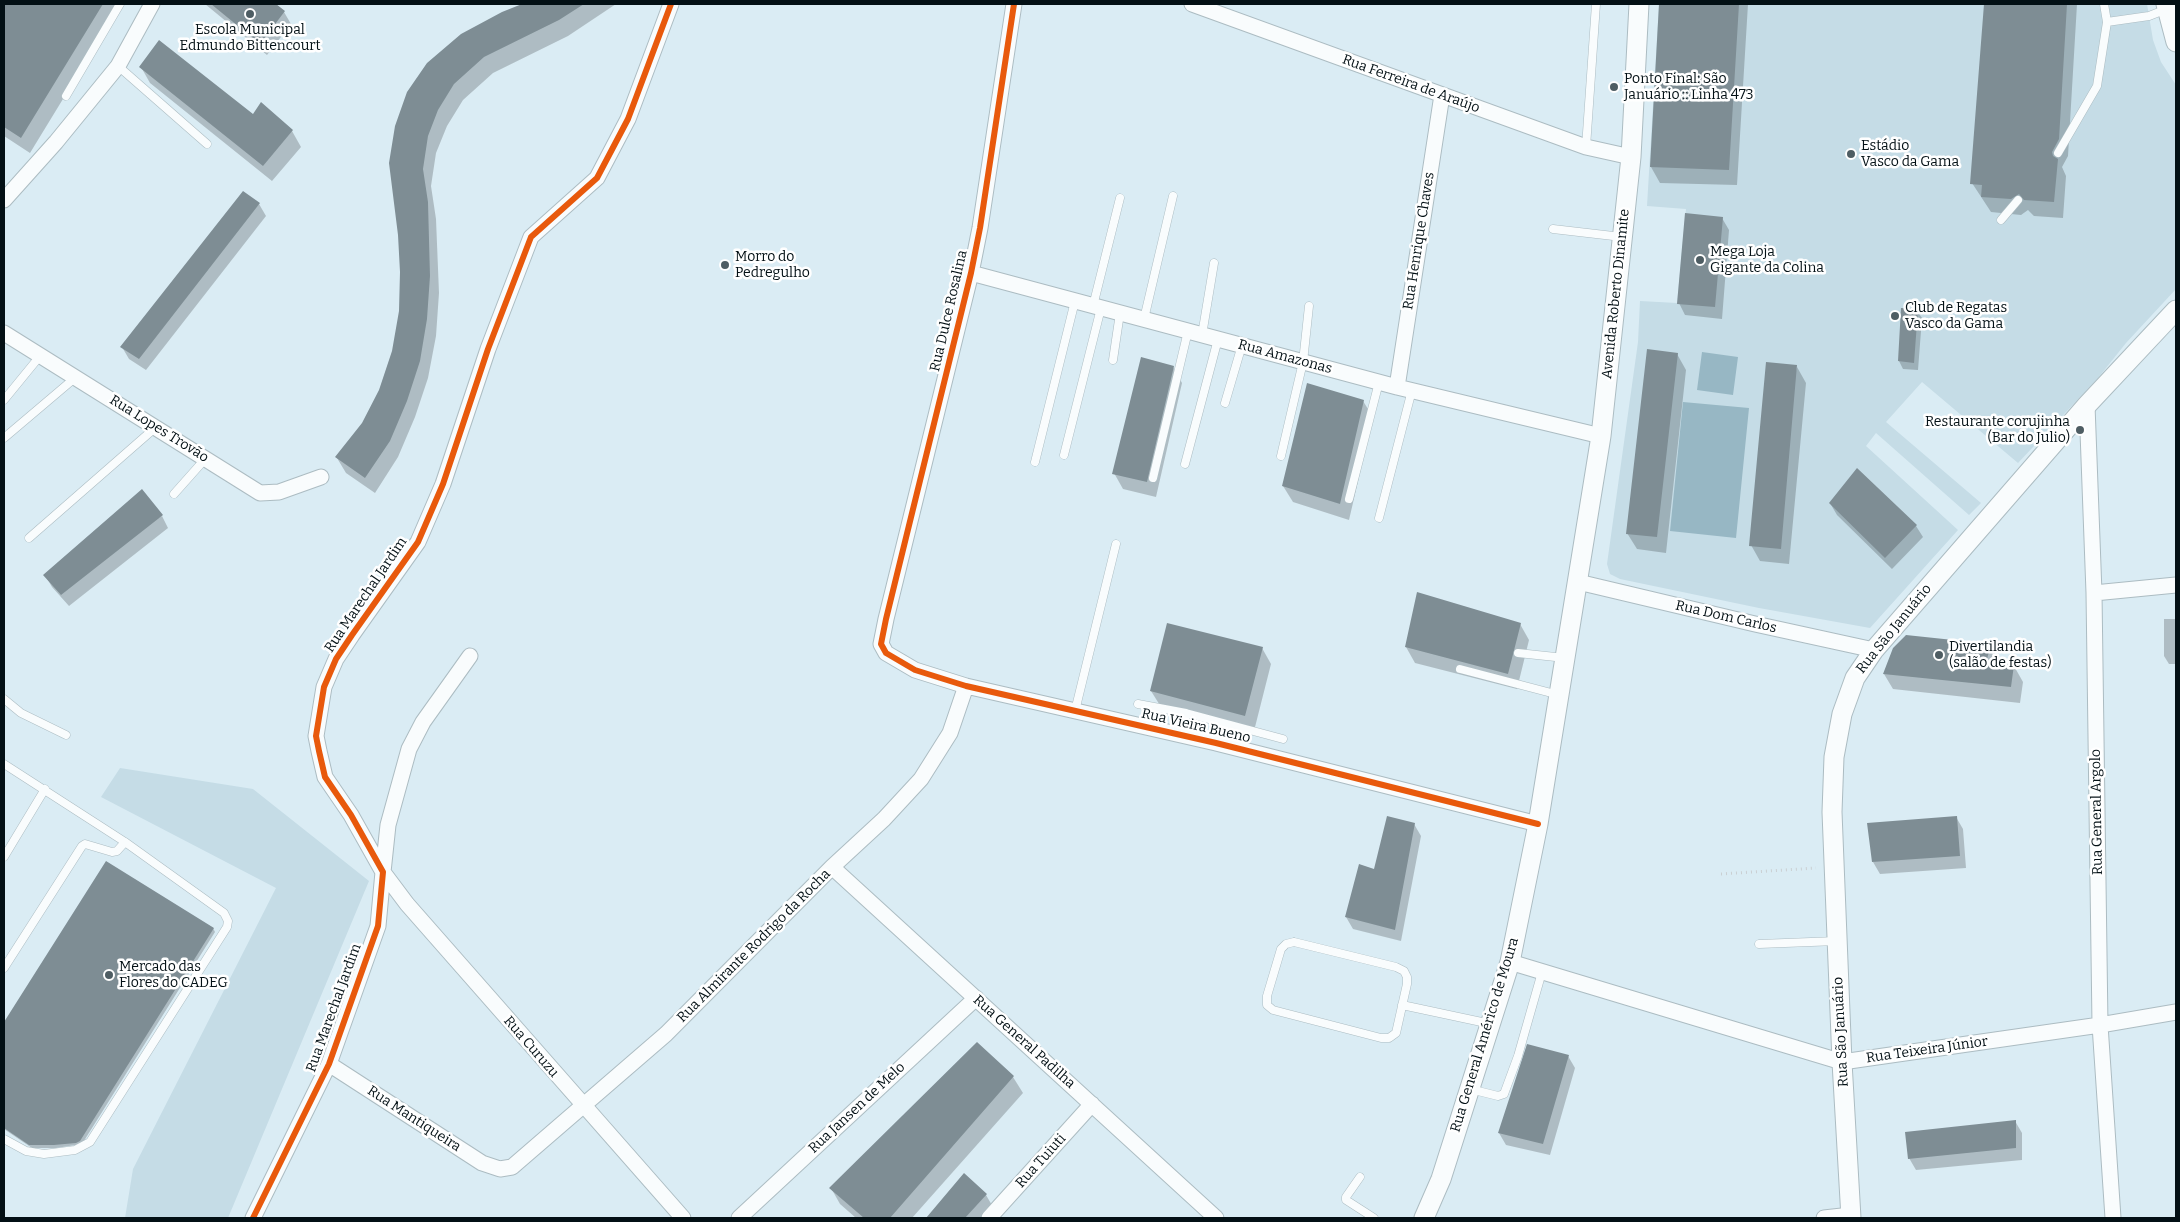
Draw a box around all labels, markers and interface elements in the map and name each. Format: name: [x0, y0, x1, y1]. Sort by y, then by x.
marker: Escola Municipal Edmundo Bittencourt: [244, 8, 256, 20]
place label: Escola Municipal Edmundo Bittencourt: [179, 22, 321, 54]
street label: Rua Ferreira de Araújo: [1340, 51, 1482, 117]
place label: Ponto Final: São Januário :: Linha 473: [1624, 71, 1753, 104]
marker: Ponto Final: São Januário :: Linha 473: [1608, 81, 1620, 93]
place label: Estádio Vasco da Gama: [1861, 138, 1959, 170]
marker: Estádio Vasco da Gama: [1845, 148, 1857, 160]
street label: Rua Henrique Chaves: [1400, 171, 1438, 311]
street label: Avenida Roberto Dinamite: [1599, 208, 1633, 380]
place label: Mega Loja Gigante da Colina: [1710, 244, 1824, 276]
place label: Morro do Pedregulho: [735, 249, 810, 282]
street label: Rua Dulce Rosalina: [927, 249, 971, 373]
marker: Mega Loja Gigante da Colina: [1694, 254, 1706, 266]
marker: Morro do Pedregulho: [719, 259, 731, 271]
place label: Club de Regatas Vasco da Gama: [1905, 300, 2007, 332]
marker: Club de Regatas Vasco da Gama: [1889, 310, 1901, 322]
street label: Rua Amazonas: [1236, 336, 1334, 378]
street label: Rua Lopes Trovão: [106, 392, 212, 466]
place label: Restaurante corujinha (Bar do Julio): [1925, 414, 2070, 447]
marker: Restaurante corujinha (Bar do Julio): [2074, 424, 2086, 436]
street label: Rua Marechal Jardim: [321, 534, 411, 656]
street label: Rua São Januário: [1853, 581, 1935, 677]
street label: Rua Dom Carlos: [1674, 597, 1778, 637]
place label: Divertilandia (salão de festas): [1949, 639, 2051, 672]
marker: Divertilandia (salão de festas): [1933, 649, 1945, 661]
street label: Rua Vieira Bueno: [1140, 705, 1252, 747]
street label: Rua General Argolo: [2088, 749, 2106, 875]
street label: Rua Almirante Rodrigo da Rocha: [674, 866, 834, 1026]
street label: Rua General Américo de Moura: [1447, 936, 1523, 1134]
street label: Rua Marechal Jardim: [303, 942, 365, 1074]
place label: Mercado das Flores do CADEG: [119, 959, 228, 992]
marker: Mercado das Flores do CADEG: [103, 969, 115, 981]
street label: Rua São Januário: [1830, 977, 1852, 1087]
street label: Rua General Padilha: [970, 992, 1078, 1092]
street label: Rua Curuzu: [500, 1013, 562, 1081]
street label: Rua Teixeira Júnior: [1865, 1033, 1989, 1067]
street label: Rua Jansen de Melo: [805, 1059, 909, 1157]
street label: Rua Mantiqueira: [364, 1083, 464, 1155]
street label: Rua Tuiuti: [1012, 1131, 1070, 1191]

